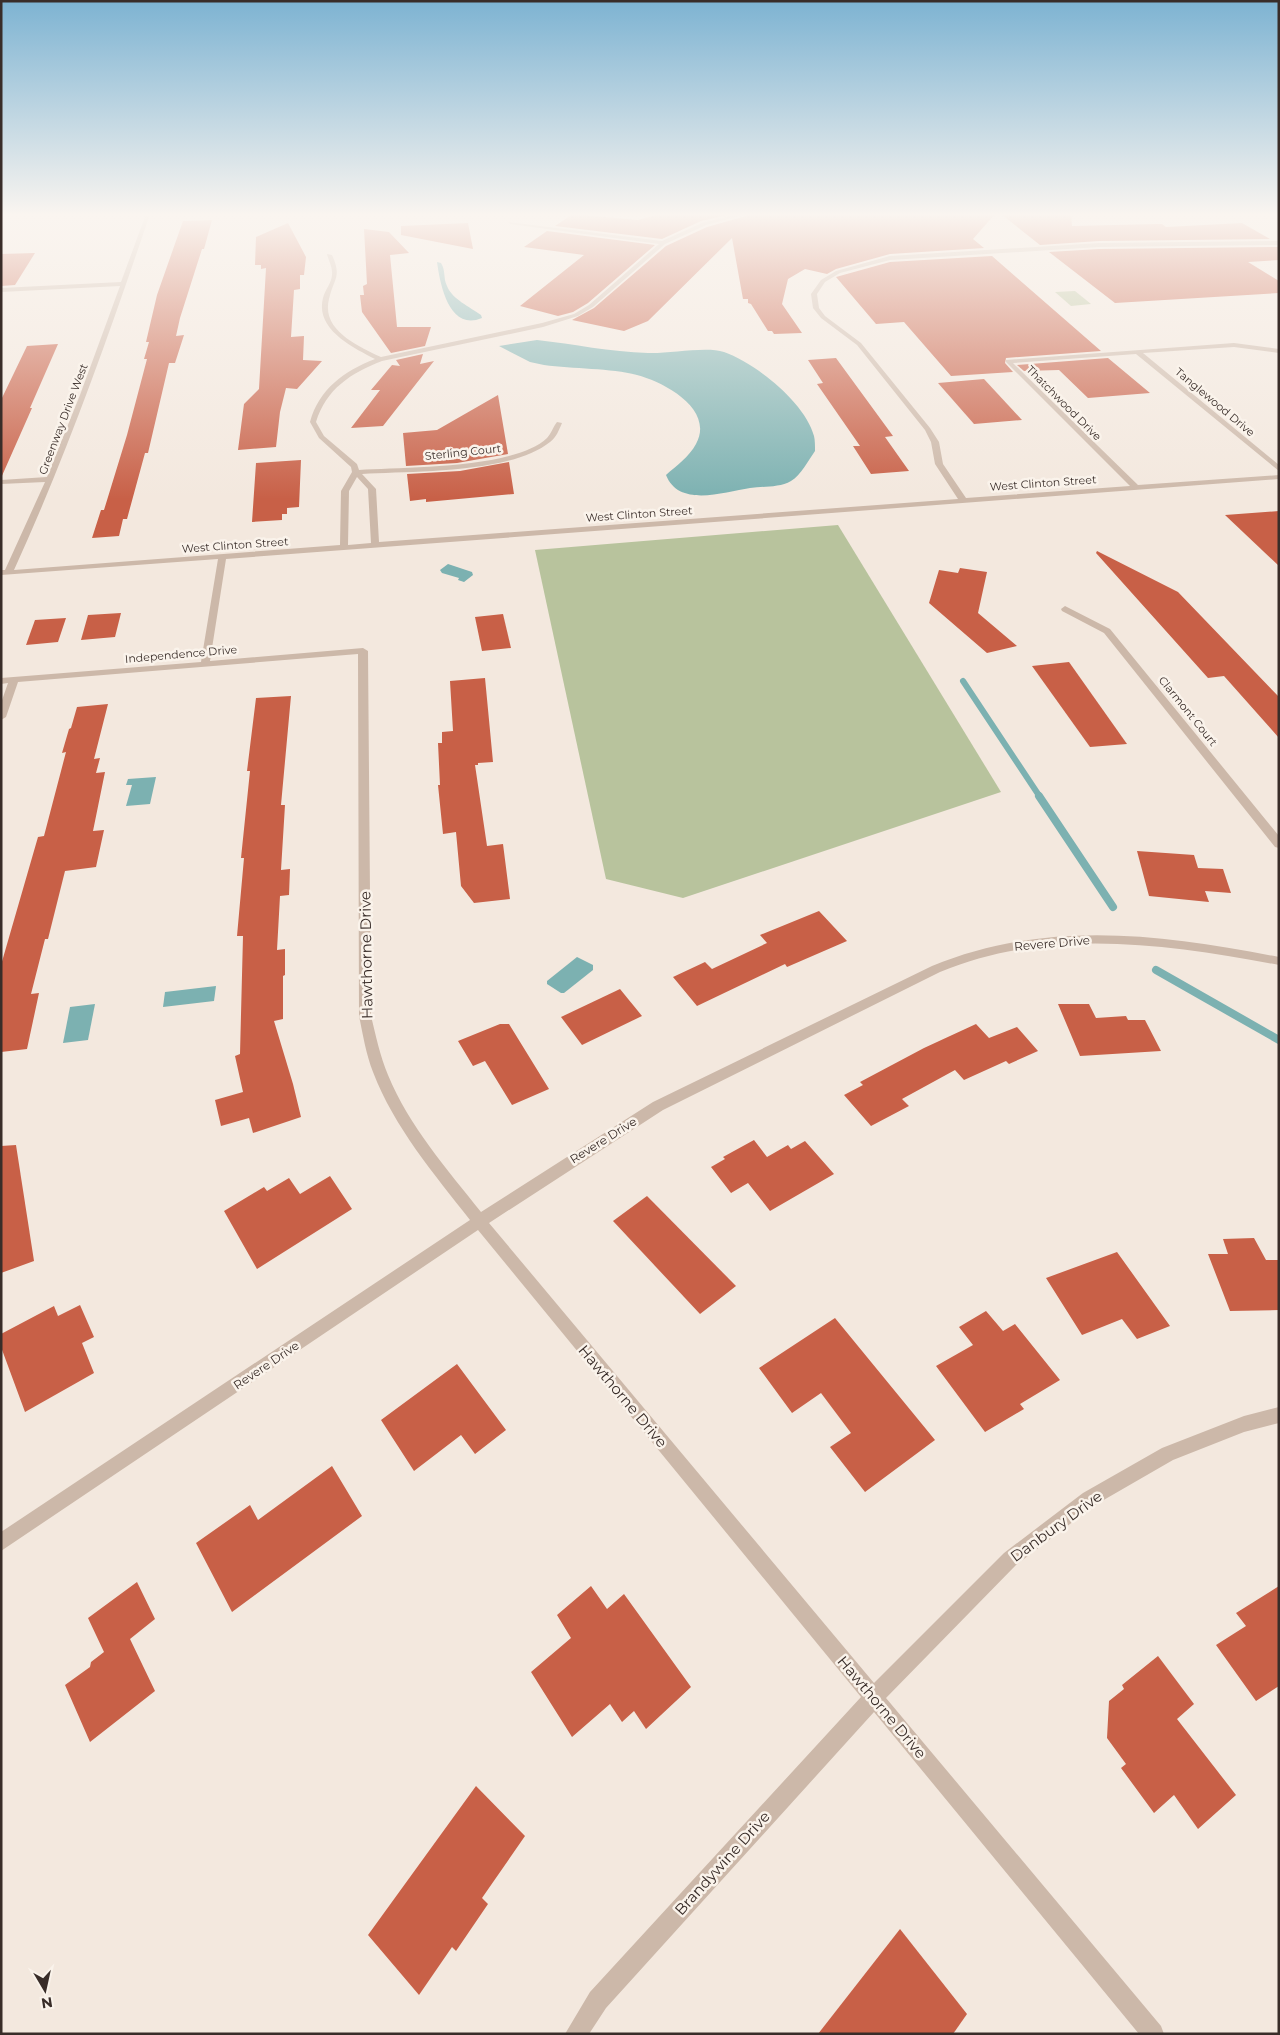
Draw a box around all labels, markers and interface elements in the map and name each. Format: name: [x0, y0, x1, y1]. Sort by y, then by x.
street label: Greenway Drive West: [35, 361, 91, 476]
street label: Thatchwood Drive: [1024, 363, 1105, 444]
street label: Tanglewood Drive: [1172, 365, 1258, 440]
street label: Sterling Court: [424, 441, 502, 463]
street label: West Clinton Street: [989, 472, 1097, 494]
street label: West Clinton Street: [585, 503, 693, 525]
street label: West Clinton Street: [181, 534, 289, 556]
street label: Independence Drive: [124, 642, 238, 666]
street label: Clarmont Court: [1156, 673, 1221, 749]
street label: Hawthorne Drive: [355, 891, 377, 1019]
street label: Revere Drive: [1014, 932, 1090, 954]
street label: Revere Drive: [567, 1114, 639, 1166]
street label: Revere Drive: [230, 1338, 302, 1392]
street label: Hawthorne Drive: [575, 1341, 671, 1451]
street label: Danbury Drive: [1006, 1486, 1106, 1566]
street label: Hawthorne Drive: [834, 1652, 930, 1762]
street label: Brandywine Drive: [670, 1807, 774, 1919]
north arrow: [20, 1965, 70, 2015]
text: N: [40, 1993, 54, 2013]

